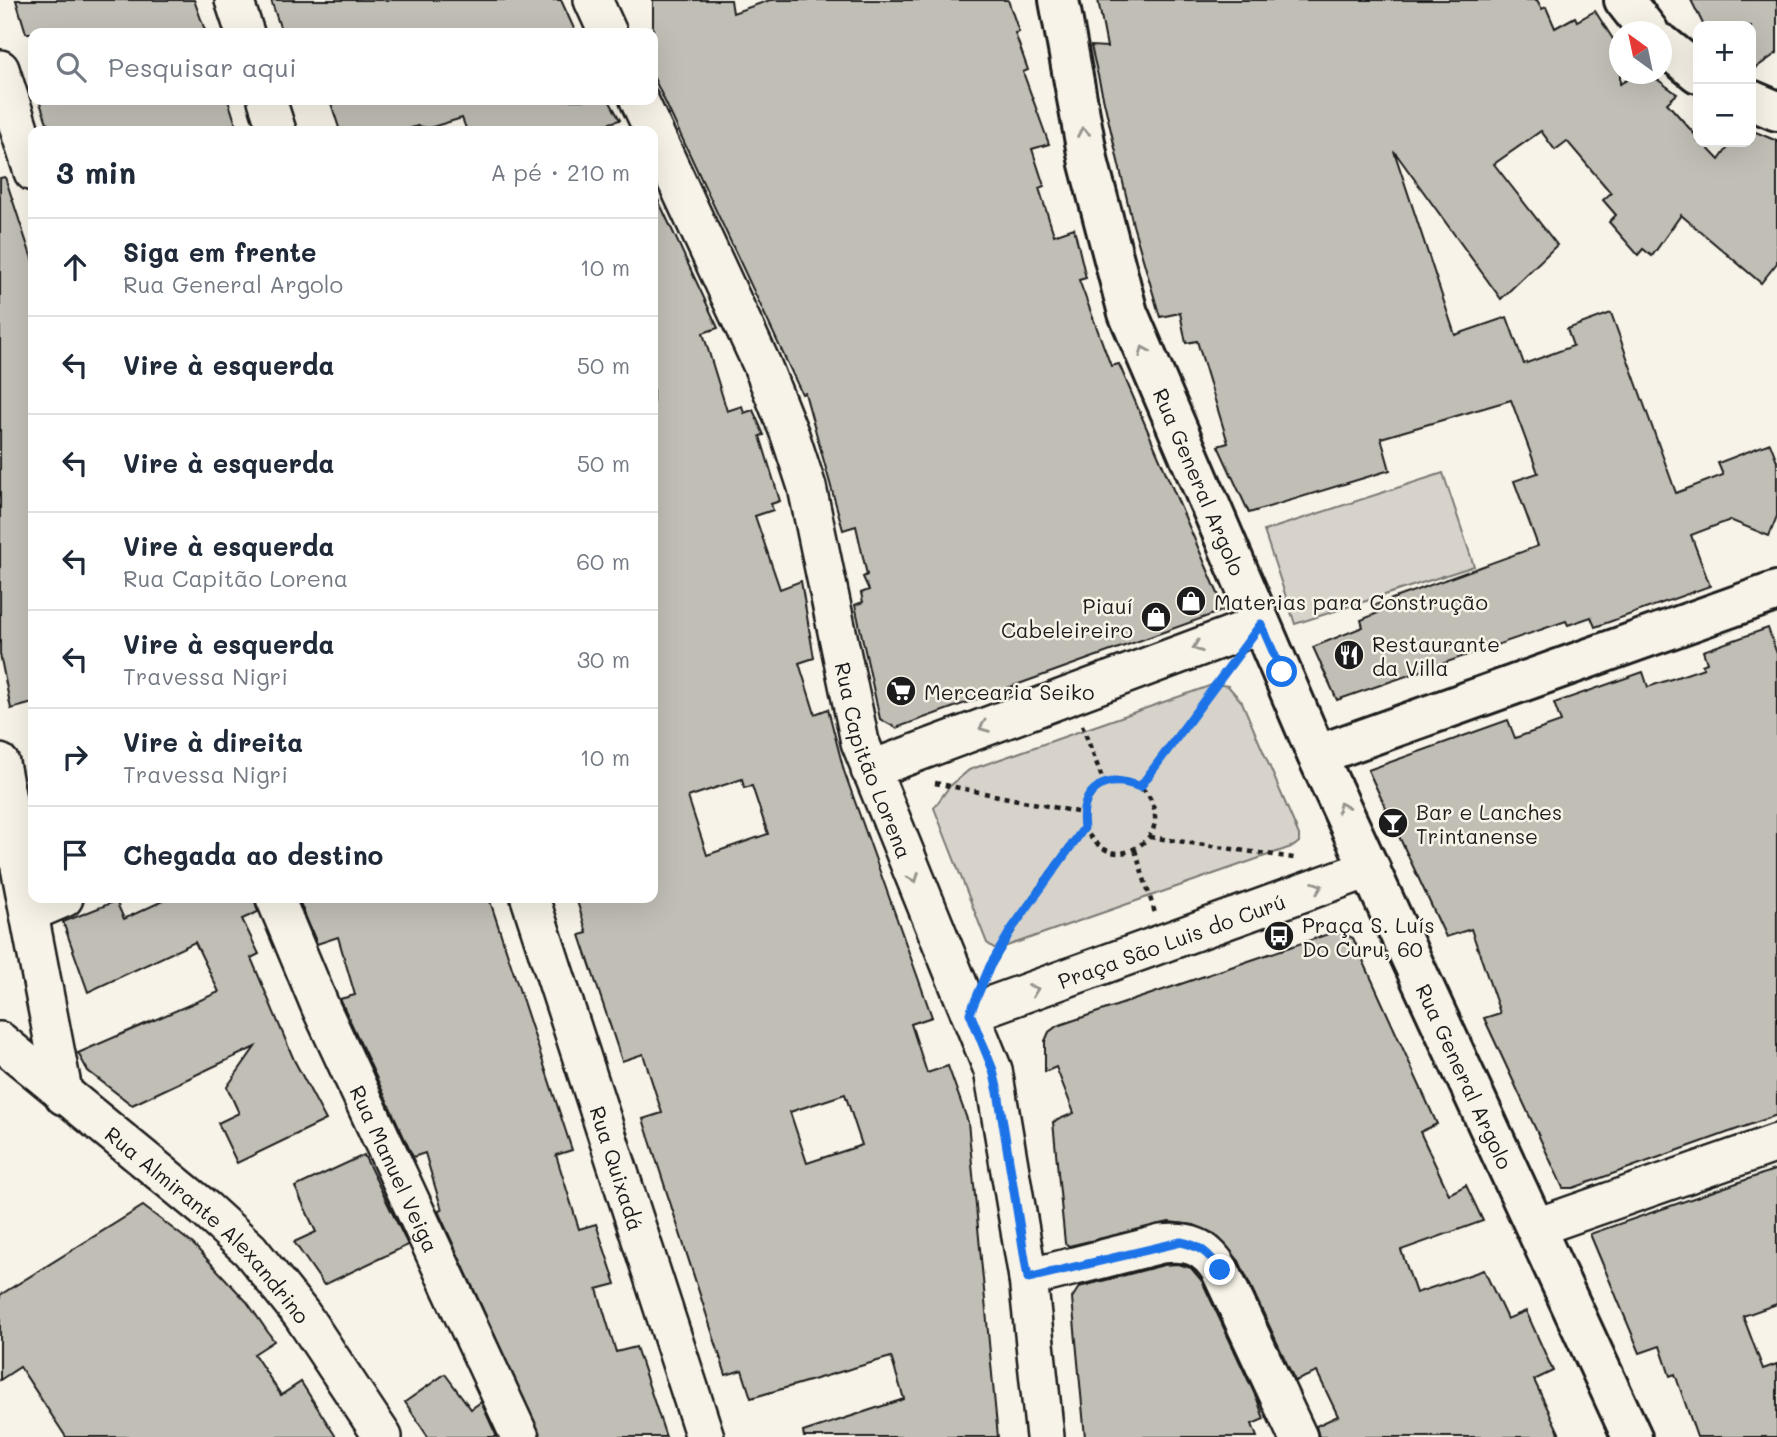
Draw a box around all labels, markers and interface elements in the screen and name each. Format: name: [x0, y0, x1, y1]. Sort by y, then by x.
north arrow: [1609, 21, 1672, 84]
map controls: [1693, 21, 1756, 147]
button: +: [1693, 21, 1756, 84]
search box: [28, 28, 658, 105]
icon: search: [52, 48, 90, 86]
text: Pesquisar aqui: [108, 50, 297, 84]
button: −: [1693, 84, 1756, 147]
one-way arrow: [1076, 126, 1091, 138]
text: 3 min: [56, 152, 136, 192]
text: A pé · 210 m: [491, 157, 630, 187]
text: Siga em frente: [123, 235, 317, 269]
icon: ahead: [56, 248, 94, 286]
text: 10 m: [580, 252, 630, 282]
text: Rua General Argolo: [123, 269, 343, 299]
one-way arrow: [1139, 345, 1153, 357]
icon: left: [56, 346, 94, 384]
text: Vire à esquerda: [123, 348, 334, 382]
text: 50 m: [577, 350, 630, 380]
street label: Rua General Argolo: [1148, 384, 1252, 579]
icon: left: [56, 444, 94, 482]
text: Vire à esquerda: [123, 446, 334, 480]
text: 50 m: [577, 448, 630, 478]
text: Vire à esquerda: [123, 529, 334, 563]
icon: left: [56, 542, 94, 580]
text: 60 m: [576, 546, 630, 576]
text: Rua Capitão Lorena: [123, 563, 348, 593]
shop icon: Materias para Construção: [1174, 584, 1208, 618]
place label: Materias para Construção: [1214, 588, 1488, 615]
place label: Piauí Cabeleireiro: [1001, 592, 1133, 643]
shop icon: Piauí Cabeleireiro: [1139, 600, 1173, 634]
text: Vire à esquerda: [123, 627, 334, 661]
place label: Restaurante da Villa: [1372, 630, 1500, 681]
restaurant icon: Restaurante da Villa: [1332, 638, 1366, 672]
one-way arrow: [1192, 639, 1204, 653]
icon: left: [56, 640, 94, 678]
text: 30 m: [577, 644, 630, 674]
route start: [1266, 656, 1297, 687]
street label: Rua Capitão Lorena: [830, 659, 919, 862]
text: Travessa Nigri: [123, 661, 288, 691]
supermarket icon: Mercearia Seiko: [884, 674, 918, 708]
place label: Mercearia Seiko: [924, 678, 1094, 705]
one-way arrow: [979, 718, 991, 732]
text: Vire à direita: [123, 725, 303, 759]
icon: right: [56, 738, 94, 776]
text: 10 m: [580, 742, 630, 772]
text: Travessa Nigri: [123, 759, 288, 789]
place label: Bar e Lanches Trintanense: [1416, 798, 1562, 849]
one-way arrow: [1336, 802, 1350, 814]
bar icon: Bar e Lanches Trintanense: [1376, 806, 1410, 840]
icon: arrive: [56, 836, 94, 874]
text: Chegada ao destino: [123, 838, 383, 872]
one-way arrow: [906, 871, 920, 883]
one-way arrow: [1311, 881, 1323, 895]
street label: Praça São Luis do Curú: [1054, 887, 1289, 994]
place label: Praça S. Luís Do Curu, 60: [1302, 911, 1435, 962]
bus stop icon: Praça S. Luís Do Curu, 60: [1262, 919, 1296, 953]
street label: Rua General Argolo: [1411, 979, 1520, 1173]
one-way arrow: [1028, 984, 1040, 998]
street label: Rua Manuel Veiga: [345, 1081, 446, 1256]
street label: Rua Quixadá: [585, 1102, 651, 1234]
street label: Rua Almirante Alexandrino: [100, 1120, 316, 1328]
route end: [1204, 1254, 1235, 1285]

